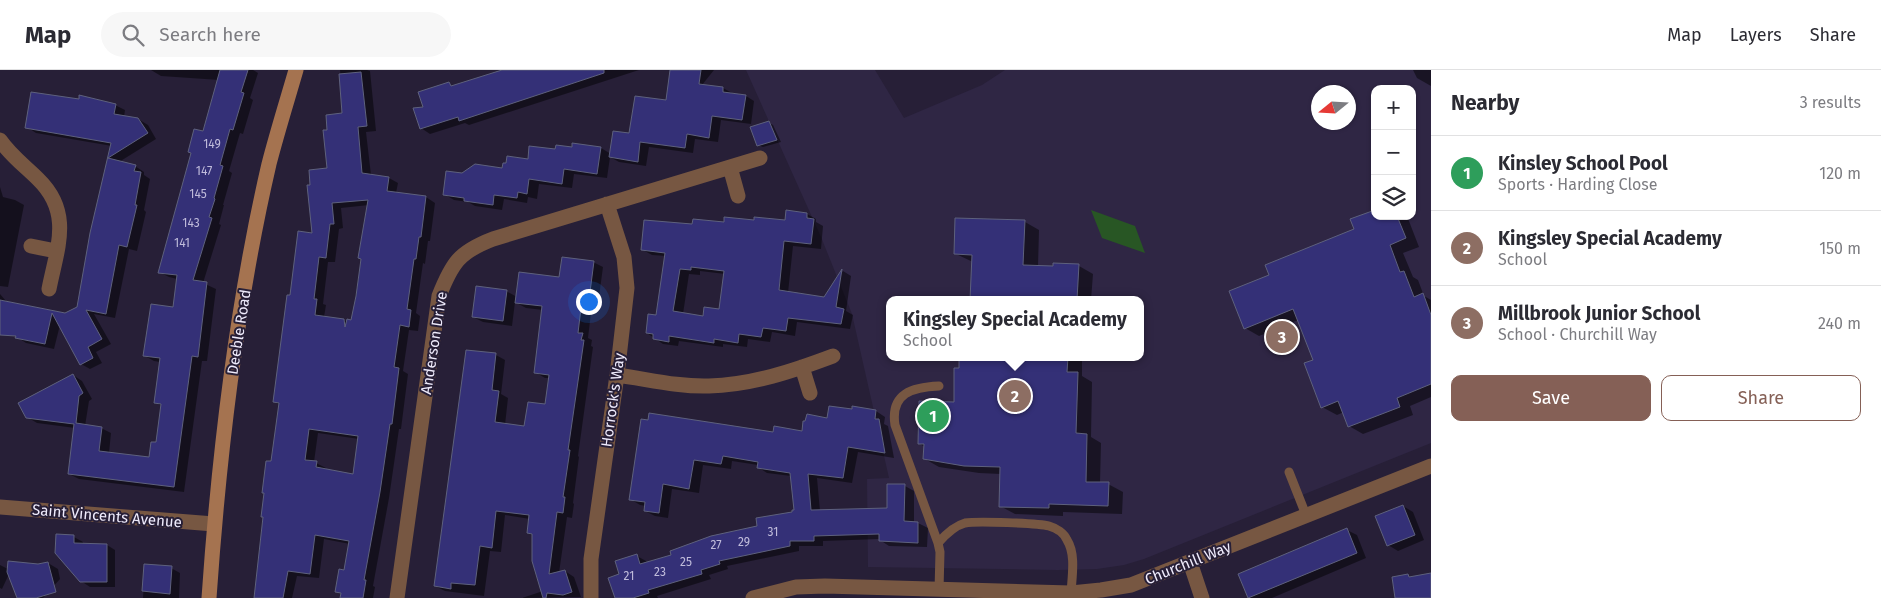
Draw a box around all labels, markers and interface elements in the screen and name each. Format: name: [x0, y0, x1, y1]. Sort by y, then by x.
search box: [101, 12, 451, 57]
text: Map: [25, 21, 71, 49]
icon: search: [119, 21, 147, 49]
text: Search here: [159, 23, 261, 46]
text: Map: [1667, 24, 1702, 46]
text: Layers: [1730, 24, 1782, 46]
text: Share: [1810, 24, 1856, 46]
north arrow: [1311, 85, 1356, 130]
map controls: [1371, 85, 1416, 220]
button: +: [1371, 85, 1416, 130]
text: Nearby: [1451, 90, 1519, 116]
text: 3 results: [1800, 93, 1861, 112]
button: −: [1371, 130, 1416, 175]
house number: 149: [203, 137, 221, 151]
text: Kinsley School Pool: [1498, 152, 1668, 175]
house number: 147: [196, 164, 212, 178]
text: 1: [1463, 164, 1471, 183]
text: 120 m: [1819, 164, 1861, 183]
button: layers: [1371, 175, 1416, 220]
text: Sports · Harding Close: [1498, 175, 1658, 194]
house number: 145: [189, 187, 207, 201]
house number: 143: [182, 216, 200, 230]
text: Kingsley Special Academy: [1498, 227, 1722, 250]
house number: 141: [174, 236, 190, 250]
text: 2: [1463, 239, 1471, 258]
text: 150 m: [1819, 239, 1861, 258]
text: School: [1498, 250, 1547, 269]
street label: Deeble Road: [223, 288, 255, 376]
your location: [576, 289, 602, 315]
street label: Anderson Drive: [417, 290, 451, 396]
popup: [886, 296, 1144, 361]
text: Millbrook Junior School: [1498, 302, 1700, 325]
text: Kingsley Special Academy: [903, 308, 1127, 331]
text: 3: [1463, 314, 1471, 333]
text: 240 m: [1818, 314, 1861, 333]
pin: 3: [1266, 318, 1298, 356]
text: School · Churchill Way: [1498, 325, 1657, 344]
text: School: [903, 331, 952, 350]
street label: Horrock's Way: [597, 351, 629, 448]
button: Save: [1451, 375, 1651, 421]
button: Share: [1661, 375, 1861, 421]
pin: 2: [999, 377, 1031, 415]
pin: 1: [917, 397, 949, 435]
street label: Saint Vincents Avenue: [31, 500, 183, 532]
house number: 31: [768, 525, 778, 539]
house number: 29: [738, 535, 750, 549]
street label: Churchill Way: [1142, 537, 1234, 588]
house number: 27: [710, 538, 722, 552]
house number: 25: [680, 555, 692, 569]
house number: 23: [654, 565, 666, 579]
house number: 21: [624, 569, 634, 583]

